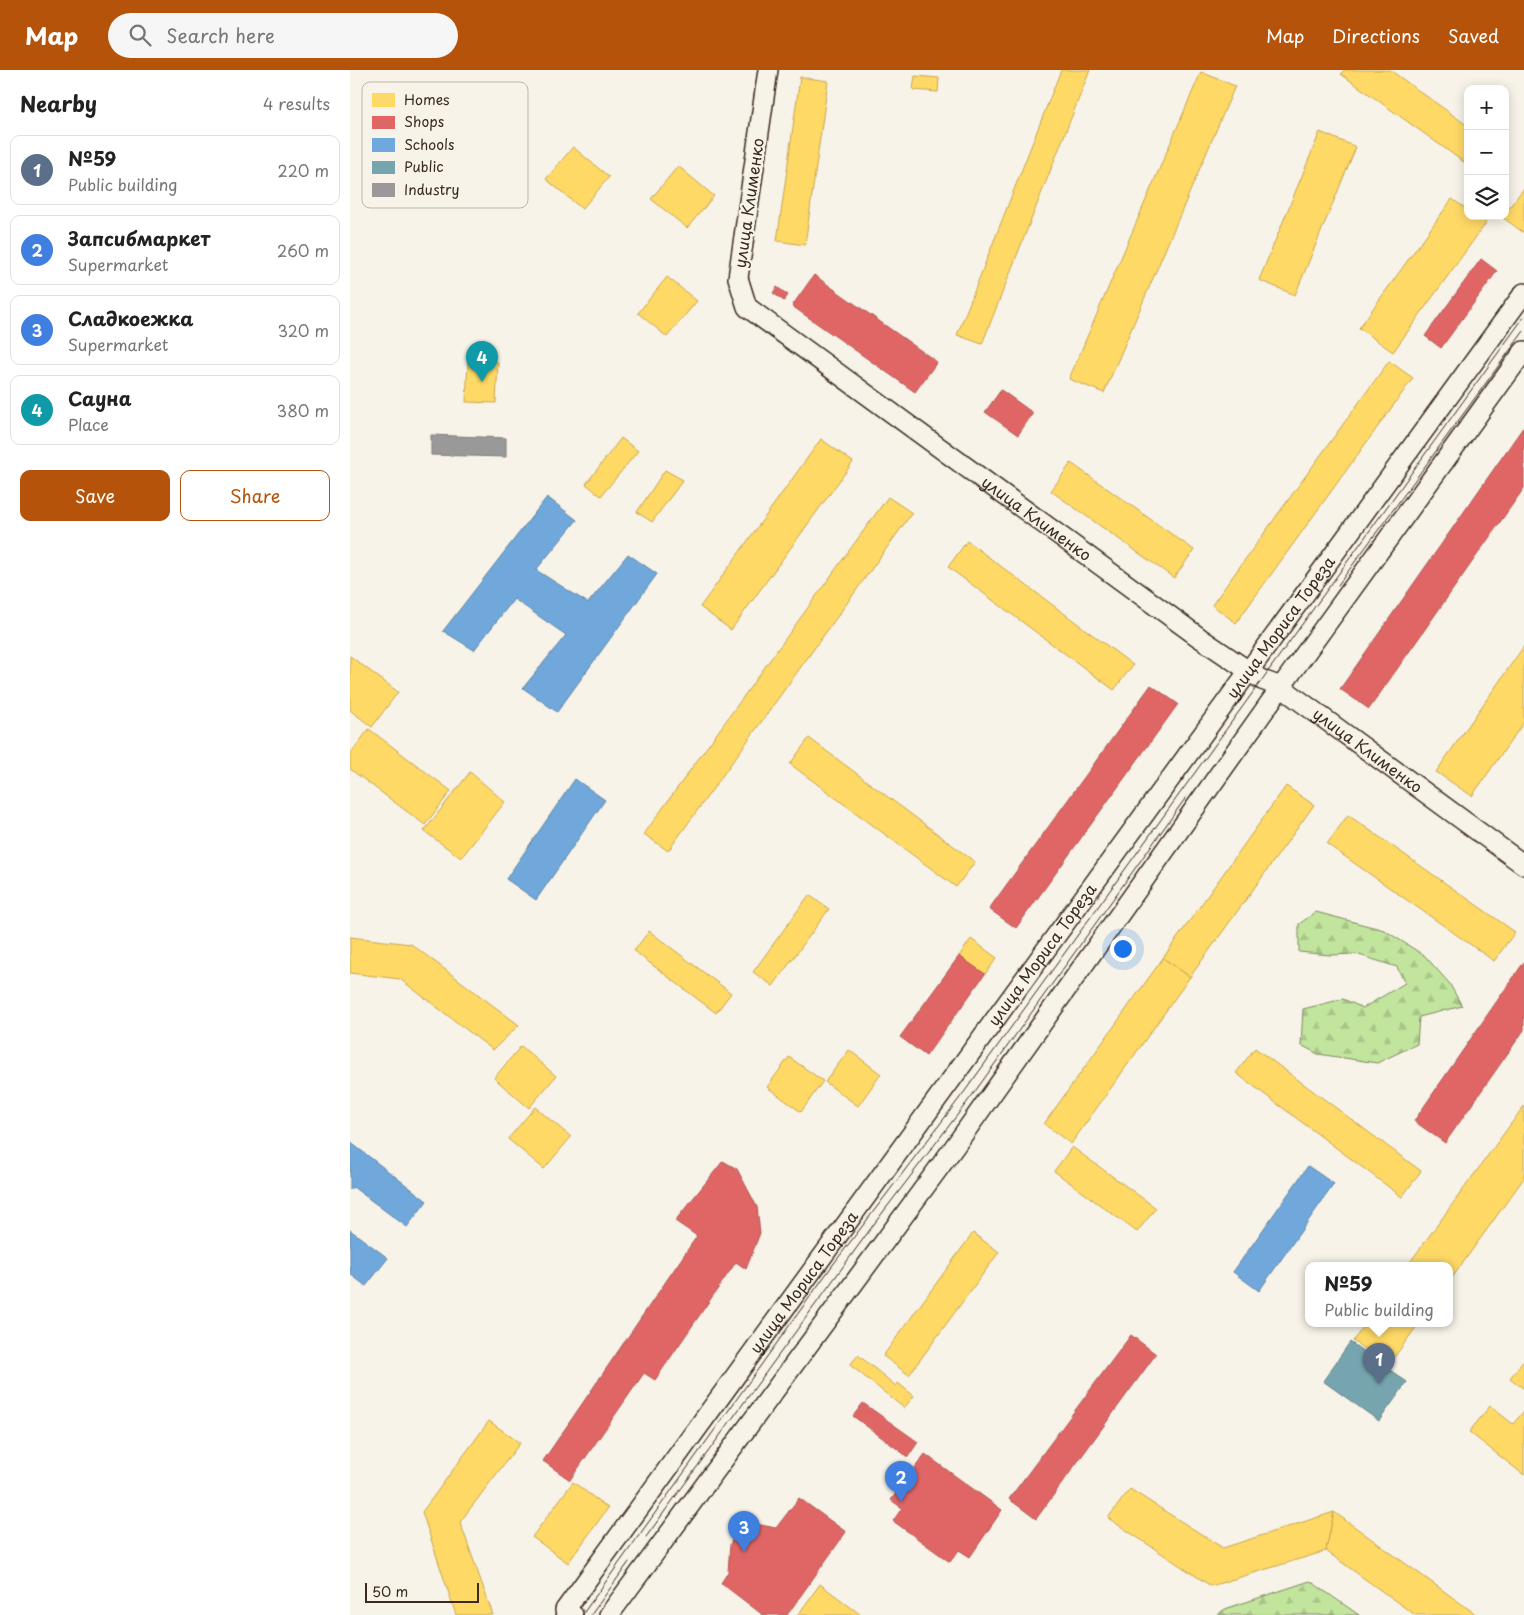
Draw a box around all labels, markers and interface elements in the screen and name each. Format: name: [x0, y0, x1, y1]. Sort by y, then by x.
search box: [108, 13, 458, 58]
text: Map: [25, 17, 78, 53]
icon: search: [126, 21, 154, 49]
text: Search here: [166, 21, 275, 49]
text: Map: [1266, 22, 1304, 49]
text: Directions: [1332, 22, 1420, 49]
text: Saved: [1448, 22, 1499, 49]
legend: [362, 82, 528, 208]
map controls: [1464, 85, 1509, 220]
button: +: [1464, 85, 1509, 130]
text: Nearby: [20, 87, 97, 119]
text: Homes: [404, 89, 450, 110]
text: 4 results: [263, 91, 330, 115]
text: Shops: [404, 111, 444, 132]
button: −: [1464, 130, 1509, 175]
text: Schools: [404, 134, 454, 155]
street label: улица Клименко: [727, 136, 769, 269]
text: №59: [68, 144, 116, 172]
text: Public: [404, 156, 444, 177]
text: 1: [33, 158, 41, 182]
text: 220 m: [278, 158, 329, 182]
text: Public building: [68, 172, 178, 196]
button: layers: [1464, 175, 1509, 220]
text: Industry: [404, 179, 459, 200]
text: Запсибмаркет: [68, 224, 210, 252]
text: 2: [31, 238, 43, 262]
text: 260 m: [277, 238, 329, 262]
text: Supermarket: [68, 252, 168, 276]
text: Сладкоежка: [68, 304, 193, 332]
text: 3: [32, 318, 42, 342]
text: 320 m: [278, 318, 329, 342]
text: Supermarket: [68, 332, 168, 356]
pin: 4: [466, 341, 498, 382]
text: Сауна: [68, 384, 132, 412]
text: 4: [32, 398, 42, 422]
text: 380 m: [277, 398, 329, 422]
text: Place: [68, 412, 109, 436]
street label: улица Клименко: [977, 469, 1097, 566]
button: Save: [20, 470, 170, 521]
button: Share: [180, 470, 330, 521]
street label: улица Мориса Тореза: [1220, 550, 1340, 703]
street label: улица Клименко: [1308, 701, 1428, 798]
street label: улица Мориса Тореза: [981, 878, 1101, 1030]
your location: [1110, 936, 1136, 962]
street label: улица Мориса Тореза: [743, 1205, 863, 1358]
popup: [1305, 1262, 1453, 1327]
text: №59: [1324, 1269, 1372, 1297]
text: Public building: [1324, 1297, 1434, 1321]
pin: 1: [1363, 1343, 1395, 1384]
pin: 2: [885, 1461, 917, 1502]
pin: 3: [728, 1511, 760, 1552]
scale bar: [365, 1580, 479, 1603]
text: 50 m: [372, 1581, 408, 1602]

